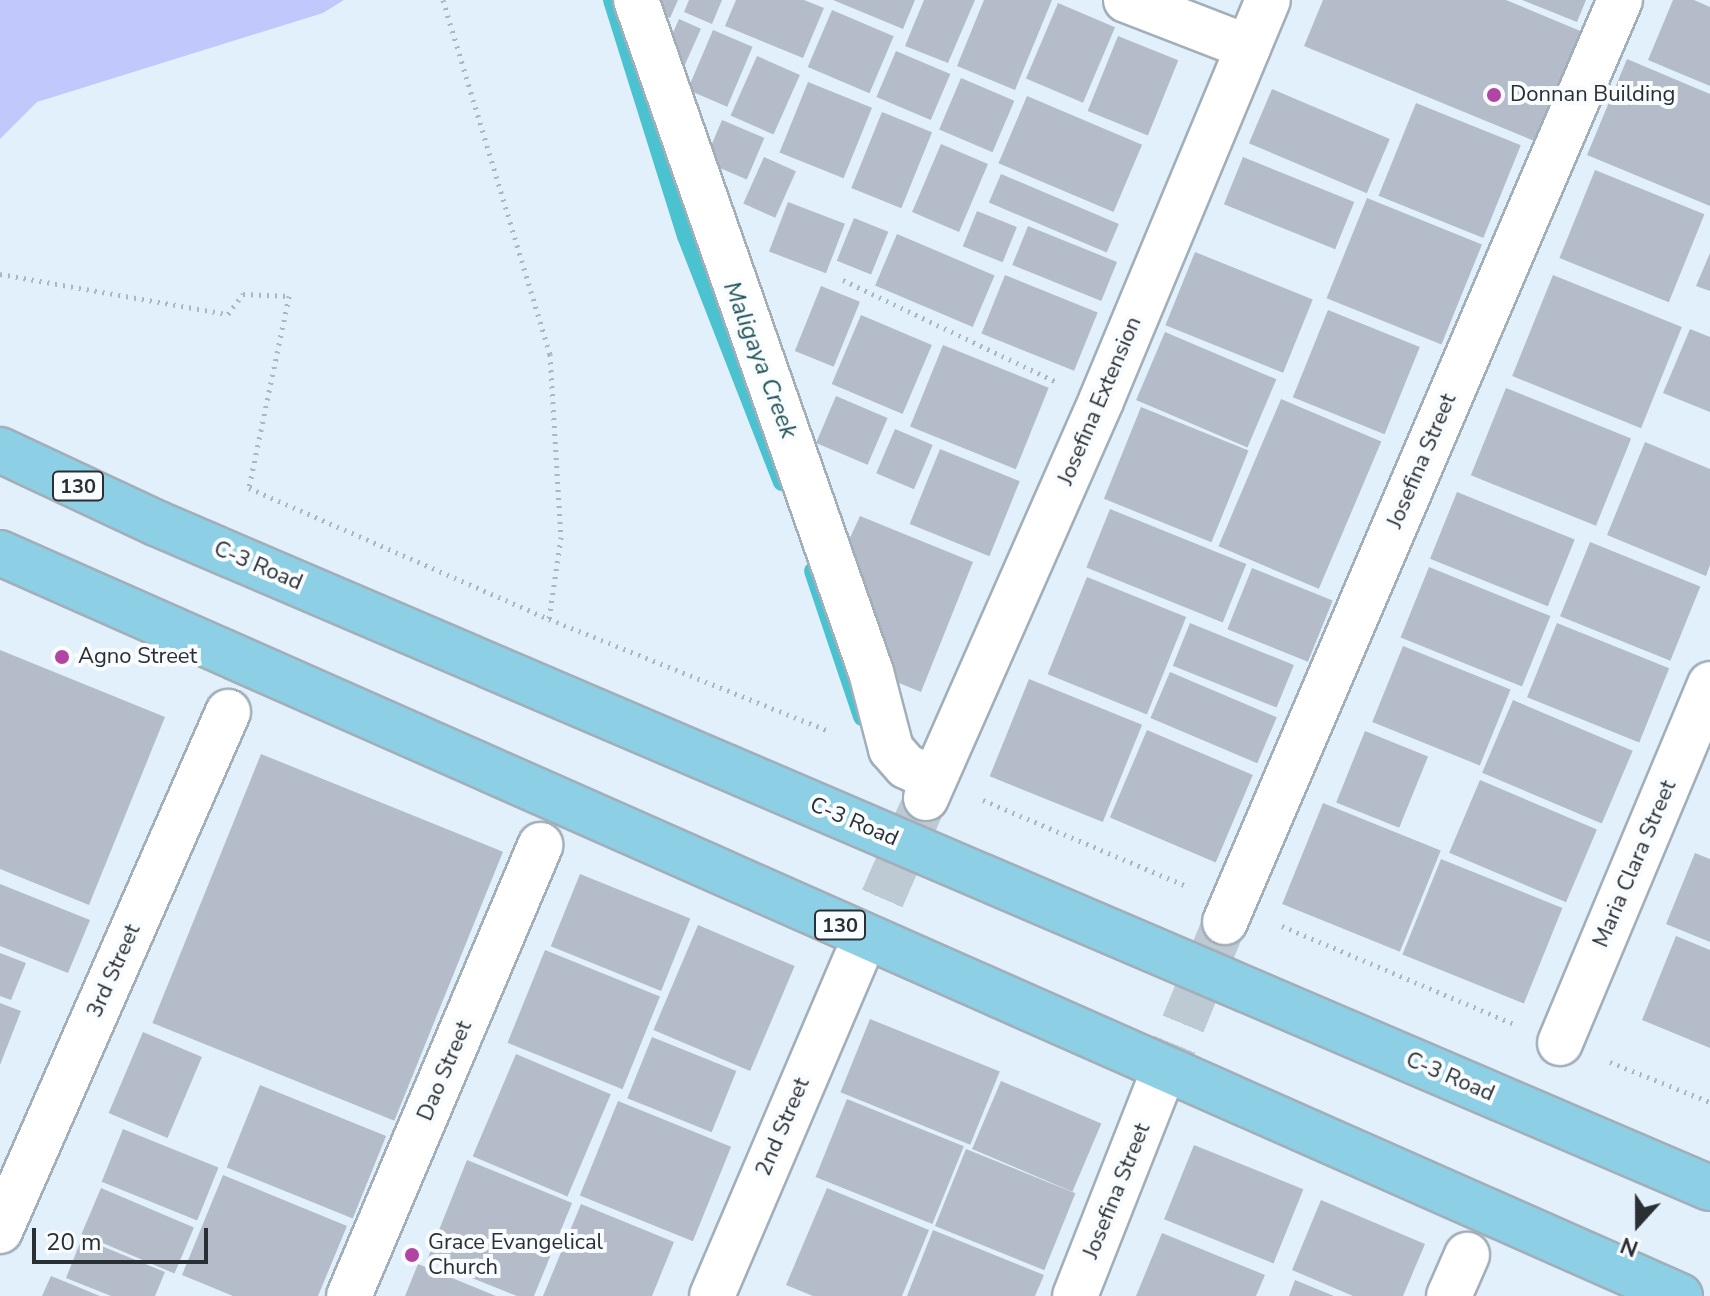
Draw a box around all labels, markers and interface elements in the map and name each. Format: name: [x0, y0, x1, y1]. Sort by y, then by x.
place label: Donnan Building: [1510, 82, 1675, 108]
marker: Donnan Building: [1485, 86, 1503, 104]
water label: Maligaya Creek: [717, 277, 803, 443]
street label: Josefina Extension: [1053, 313, 1147, 489]
street label: Josefina Street: [1382, 390, 1462, 532]
road number: 130: [52, 470, 104, 502]
street label: C-3 Road: [210, 536, 306, 596]
place label: Agno Street: [78, 644, 197, 670]
marker: Agno Street: [53, 648, 71, 666]
street label: Maria Clara Street: [1588, 777, 1682, 951]
street label: C-3 Road: [806, 792, 902, 852]
road number: 130: [814, 909, 866, 941]
street label: 3rd Street: [82, 920, 146, 1022]
street label: Dao Street: [412, 1017, 478, 1125]
street label: C-3 Road: [1402, 1047, 1498, 1107]
street label: 2nd Street: [750, 1074, 816, 1180]
street label: Josefina Street: [1078, 1119, 1156, 1263]
north arrow: [1598, 1184, 1678, 1264]
scale bar: [36, 1212, 212, 1262]
text: 20 m: [46, 1226, 102, 1258]
place label: Grace Evangelical Church: [428, 1229, 603, 1280]
text: N: [1616, 1229, 1642, 1263]
marker: Grace Evangelical Church: [403, 1246, 421, 1264]

